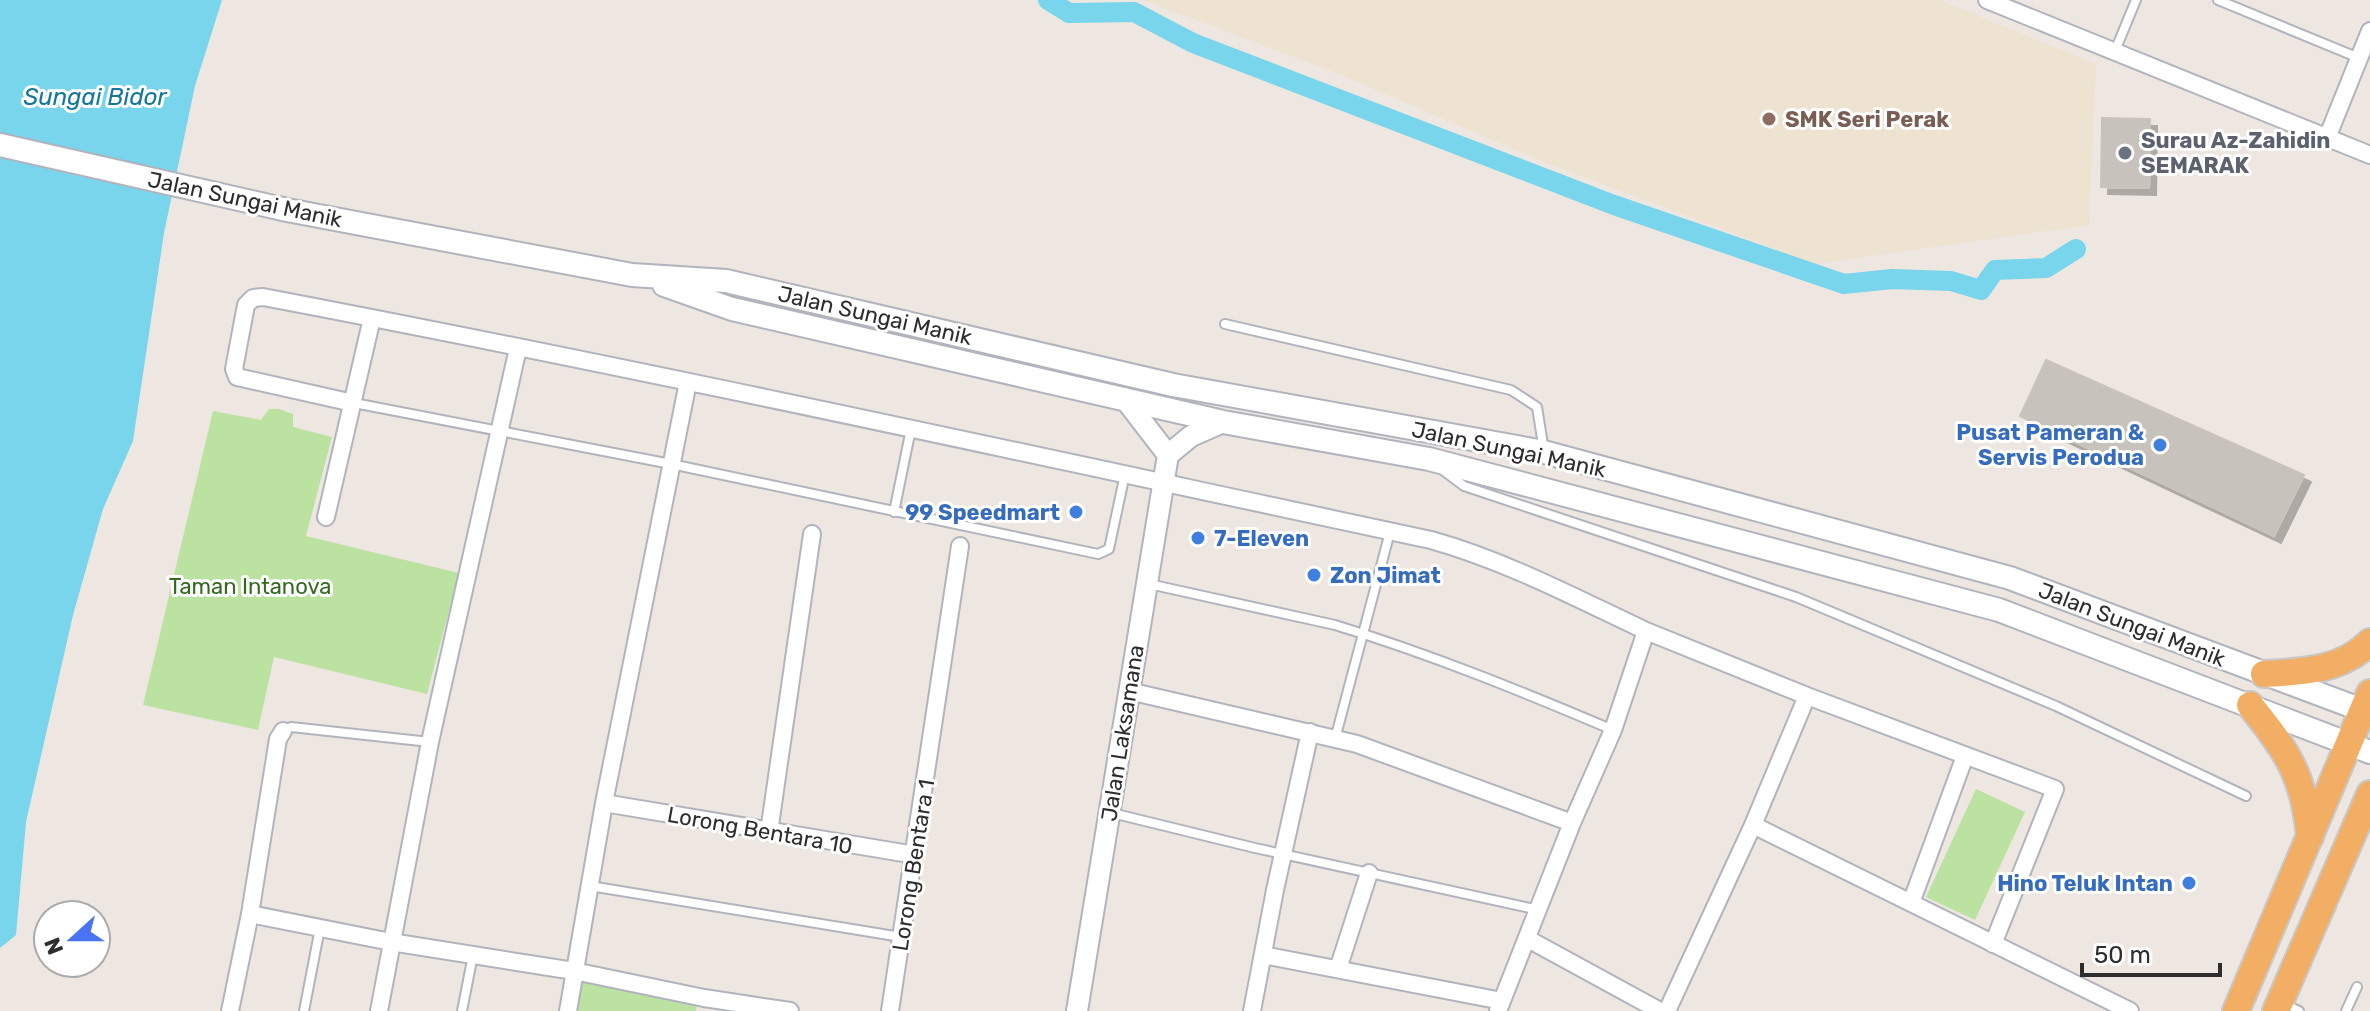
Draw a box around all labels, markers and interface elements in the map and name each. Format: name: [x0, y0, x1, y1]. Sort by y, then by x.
water label: Sungai Bidor: [23, 83, 167, 111]
place label: SMK Seri Perak: [1785, 106, 1949, 133]
marker: SMK Seri Perak: [1760, 110, 1778, 128]
place label: Surau Az-Zahidin SEMARAK: [2141, 127, 2330, 179]
marker: Surau Az-Zahidin SEMARAK: [2116, 144, 2134, 162]
street label: Jalan Sungai Manik: [145, 166, 345, 233]
street label: Jalan Sungai Manik: [775, 280, 975, 351]
street label: Jalan Sungai Manik: [1409, 416, 1609, 483]
place label: Pusat Pameran & Servis Perodua: [1956, 419, 2144, 471]
marker: Pusat Pameran & Servis Perodua: [2151, 436, 2169, 454]
place label: 99 Speedmart: [905, 499, 1060, 526]
marker: 99 Speedmart: [1067, 503, 1085, 521]
place label: 7-Eleven: [1214, 525, 1309, 552]
marker: 7-Eleven: [1189, 529, 1207, 547]
place label: Zon Jimat: [1330, 562, 1441, 589]
marker: Zon Jimat: [1305, 566, 1323, 584]
park label: Taman Intanova: [169, 573, 331, 600]
street label: Jalan Sungai Manik: [2035, 576, 2230, 673]
street label: Jalan Laksamana: [1095, 643, 1150, 823]
street label: Lorong Bentara 1: [887, 777, 940, 953]
street label: Lorong Bentara 10: [665, 801, 855, 860]
place label: Hino Teluk Intan: [1997, 870, 2173, 897]
marker: Hino Teluk Intan: [2180, 874, 2198, 892]
north arrow: [32, 899, 112, 979]
scale bar: [2082, 927, 2220, 977]
text: N: [38, 934, 69, 958]
text: 50 m: [2094, 941, 2151, 969]

